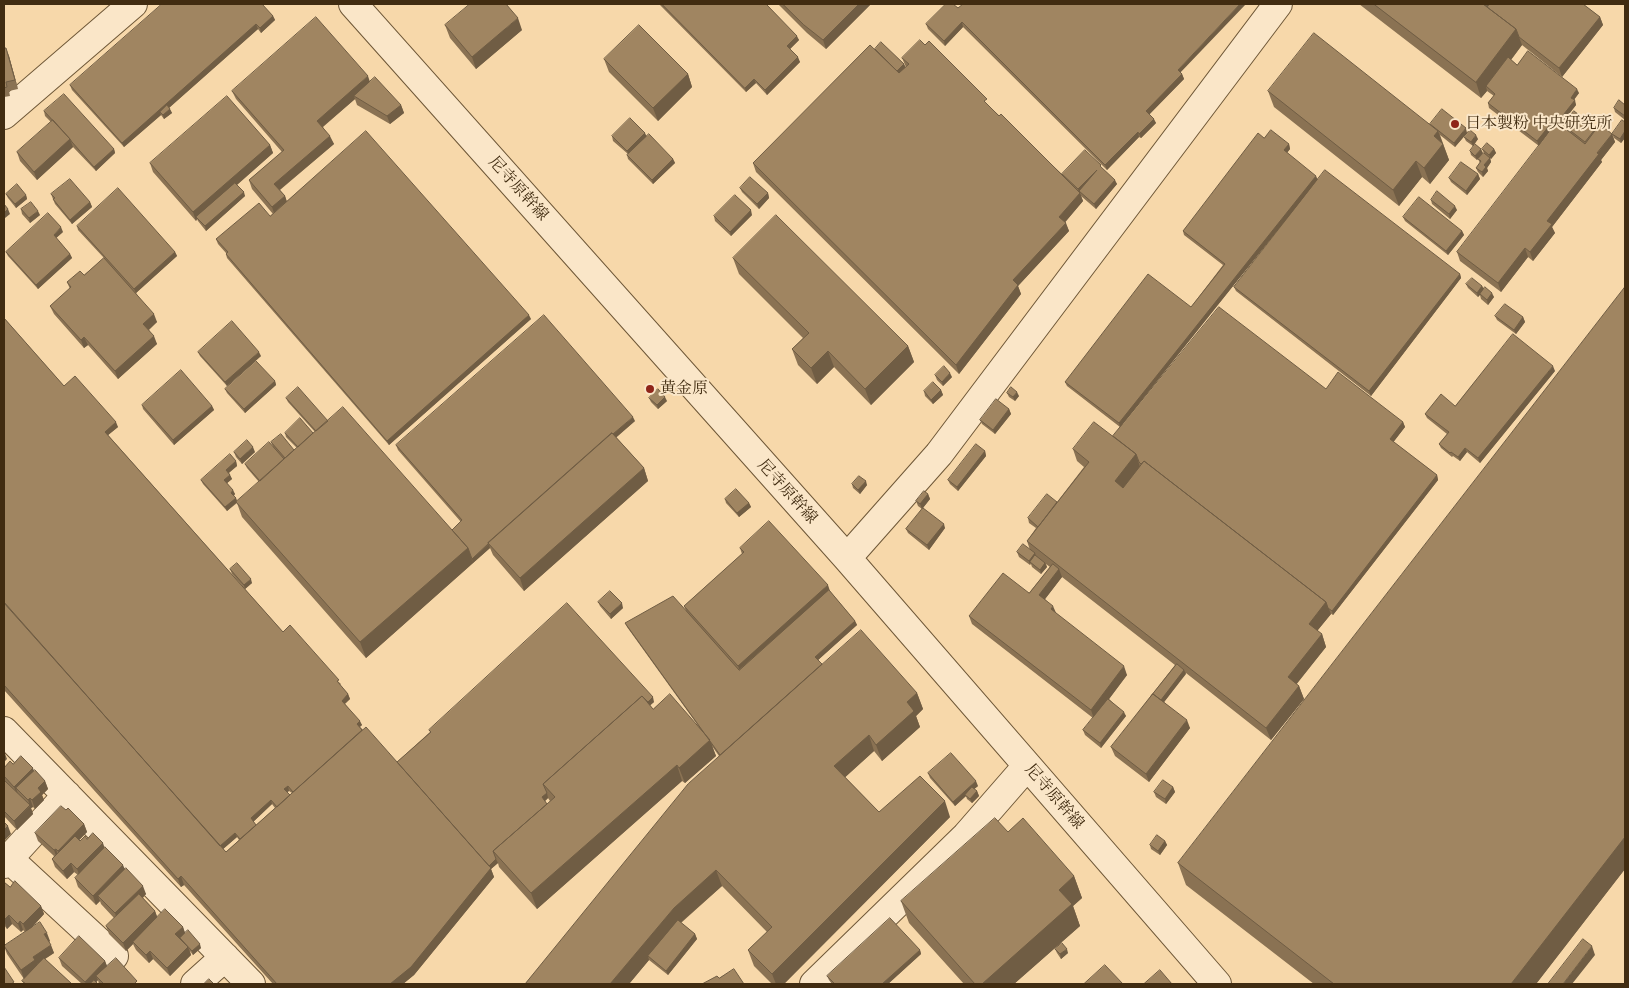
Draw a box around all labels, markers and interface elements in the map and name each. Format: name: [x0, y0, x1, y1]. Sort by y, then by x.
place label: 日本製粉 中央研究所: [1465, 114, 1613, 134]
marker: 日本製粉 中央研究所: [1449, 118, 1461, 130]
street label: 尼寺原幹線: [484, 153, 552, 225]
place label: 黄金原: [660, 379, 708, 399]
marker: 黄金原: [644, 383, 656, 395]
street label: 尼寺原幹線: [753, 456, 821, 528]
street label: 尼寺原幹線: [1021, 761, 1087, 833]

